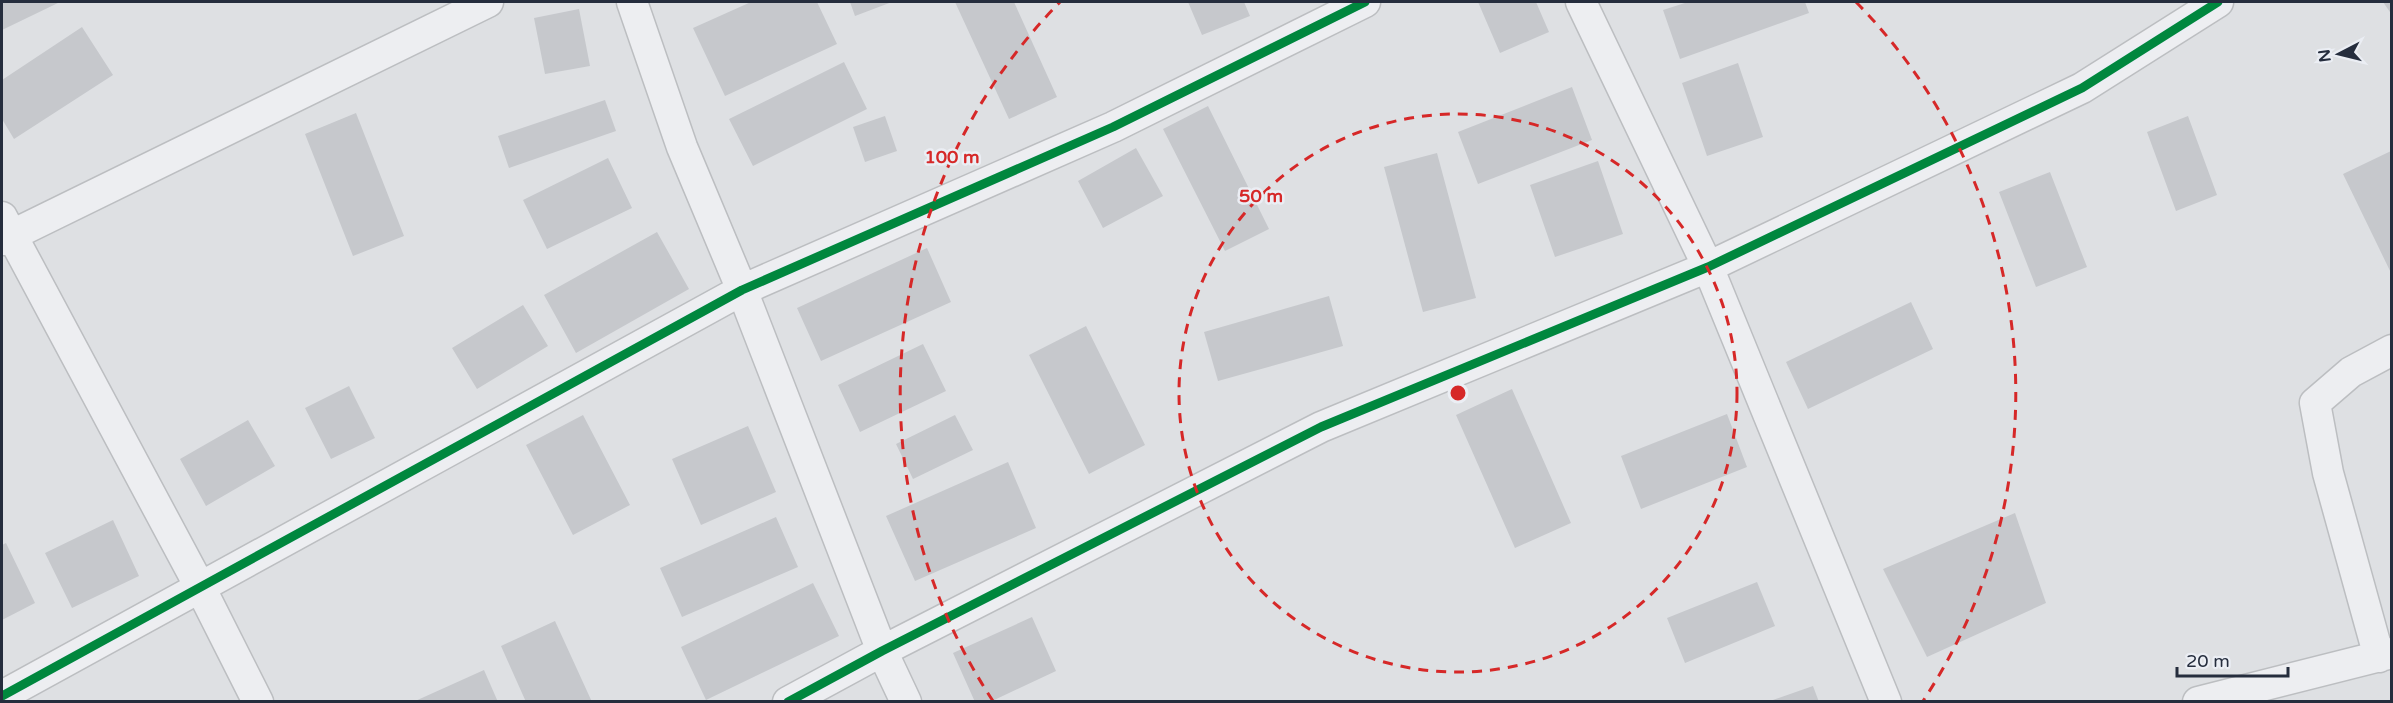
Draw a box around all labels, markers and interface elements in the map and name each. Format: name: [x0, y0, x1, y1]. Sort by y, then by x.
north arrow: [2309, 24, 2369, 84]
text: N: [2314, 48, 2336, 63]
text: 100 m: [924, 146, 980, 168]
text: 50 m: [1239, 185, 1283, 207]
centre of rings: [1448, 383, 1468, 403]
scale bar: [2177, 640, 2288, 678]
text: 20 m: [2186, 650, 2230, 672]

